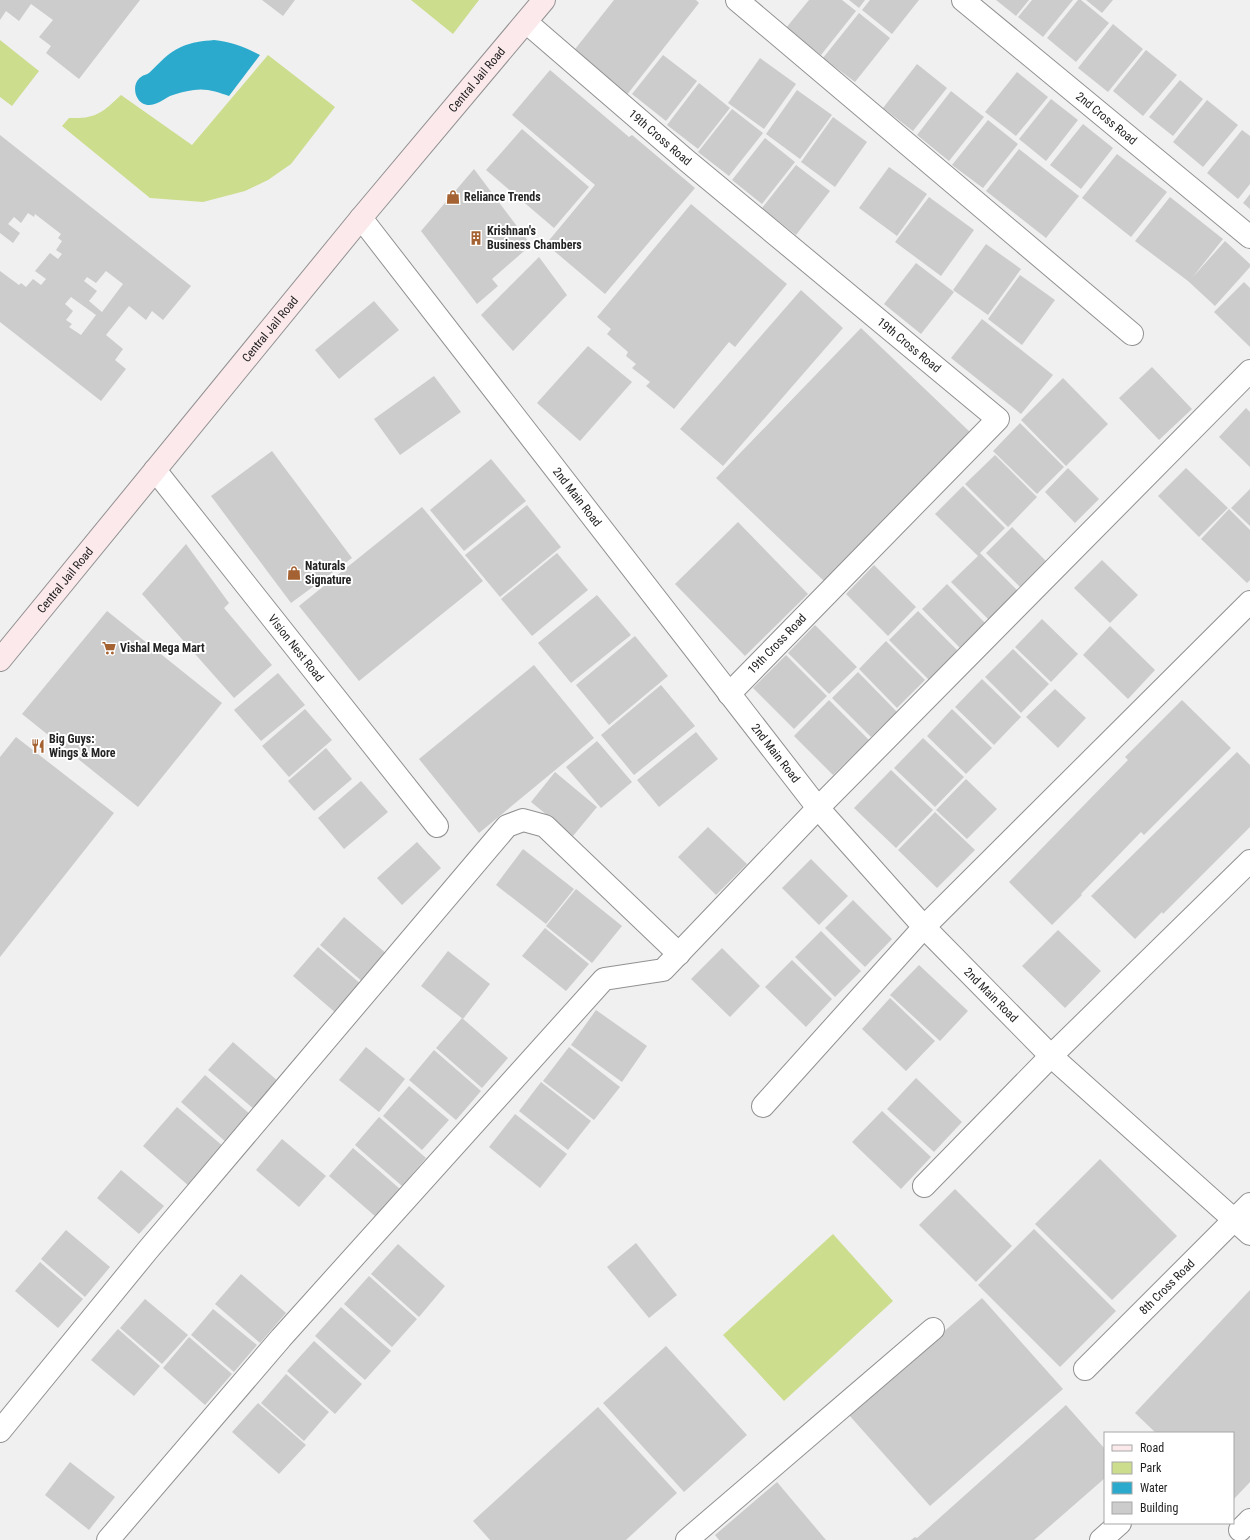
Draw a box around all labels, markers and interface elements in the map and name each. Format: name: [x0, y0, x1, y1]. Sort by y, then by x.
street label: Central Jail Road: [446, 45, 508, 115]
street label: 2nd Cross Road: [1073, 89, 1140, 148]
street label: 19th Cross Road: [626, 107, 694, 168]
shop icon: Reliance Trends: [445, 189, 461, 205]
place label: Reliance Trends: [464, 190, 541, 204]
place label: Krishnan's Business Chambers: [487, 224, 582, 252]
building icon: Krishnan's Business Chambers: [468, 230, 484, 246]
street label: Central Jail Road: [239, 294, 301, 365]
street label: 19th Cross Road: [874, 315, 944, 375]
street label: 2nd Main Road: [550, 465, 604, 529]
street label: Central Jail Road: [34, 545, 96, 616]
place label: Naturals Signature: [305, 559, 352, 587]
shop icon: Naturals Signature: [286, 565, 302, 581]
street label: 19th Cross Road: [745, 611, 809, 677]
street label: Vision Nest Road: [265, 612, 327, 684]
supermarket icon: Vishal Mega Mart: [101, 640, 117, 656]
place label: Vishal Mega Mart: [120, 641, 205, 655]
street label: 2nd Main Road: [748, 721, 803, 786]
place label: Big Guys: Wings & More: [49, 732, 116, 760]
restaurant icon: Big Guys: Wings & More: [30, 738, 46, 754]
street label: 2nd Main Road: [961, 965, 1021, 1025]
street label: 8th Cross Road: [1137, 1256, 1198, 1317]
legend: [1104, 1432, 1234, 1524]
text: Road: [1140, 1441, 1164, 1455]
text: Park: [1140, 1461, 1162, 1475]
text: Water: [1140, 1481, 1168, 1495]
text: Building: [1140, 1501, 1178, 1515]

